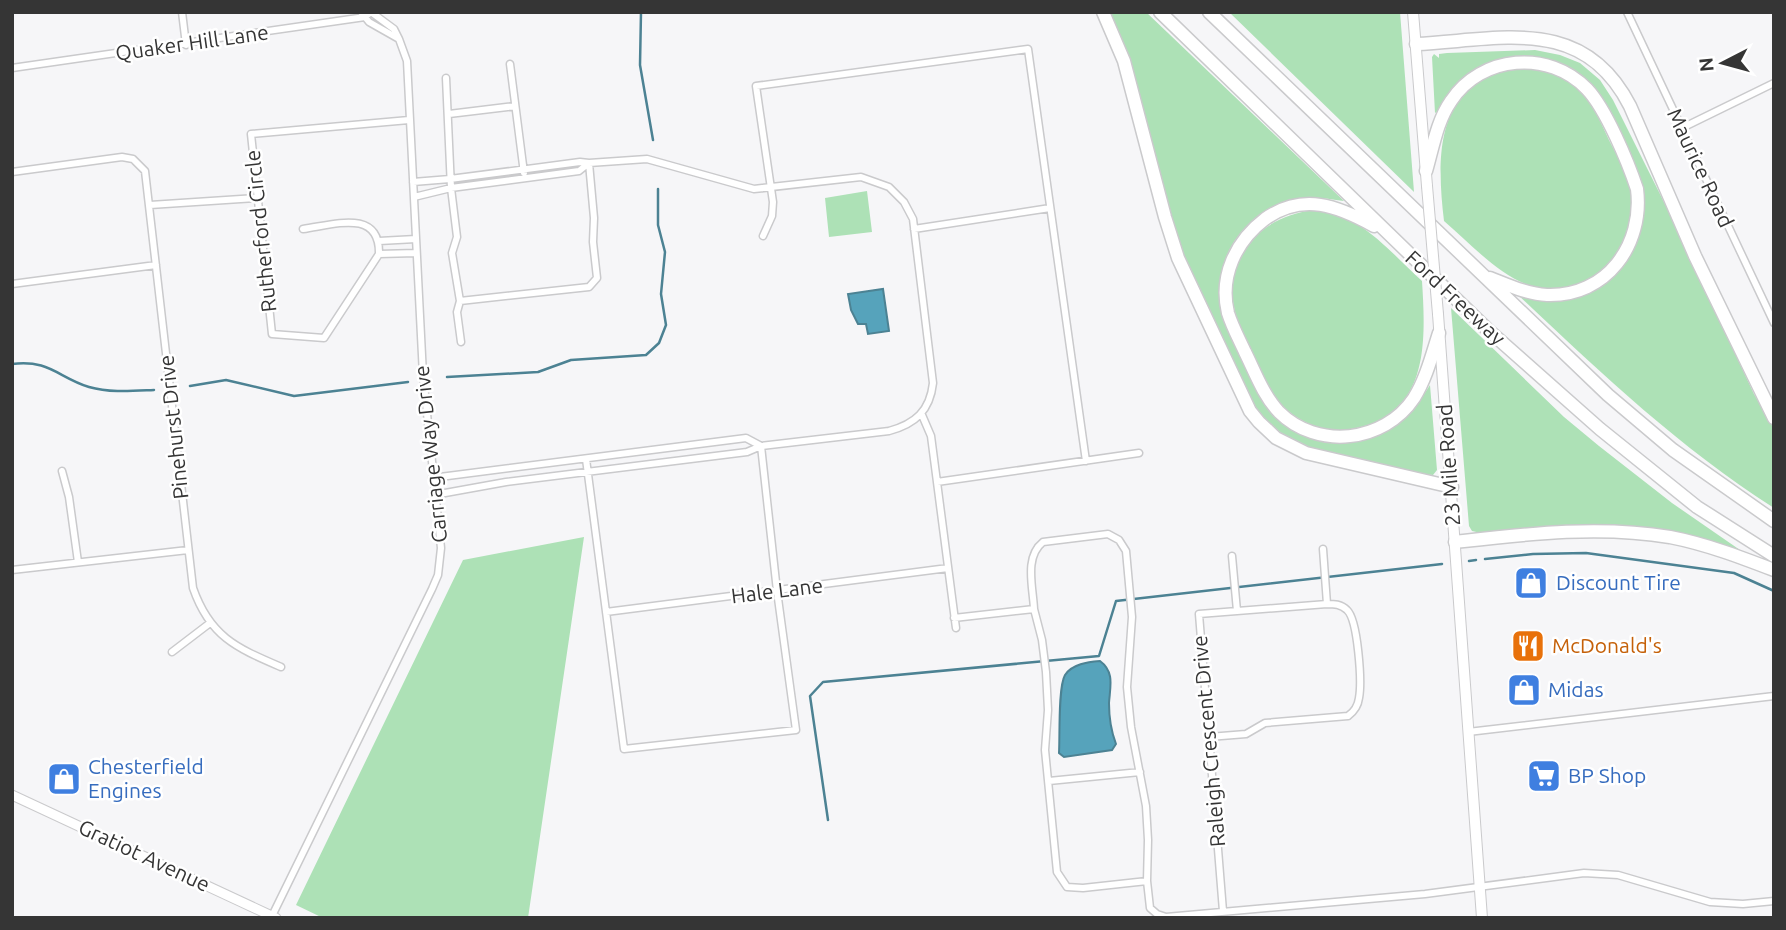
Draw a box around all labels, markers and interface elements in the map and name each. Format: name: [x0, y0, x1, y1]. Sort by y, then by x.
street label: Quaker Hill Lane: [114, 19, 270, 65]
north arrow: [1688, 28, 1758, 98]
text: N: [1694, 57, 1718, 73]
street label: Maurice Road: [1663, 104, 1739, 231]
street label: Rutherford Circle: [240, 149, 280, 313]
street label: Ford Freeway: [1401, 245, 1510, 349]
street label: Pinehurst Drive: [153, 354, 193, 500]
street label: Carriage Way Drive: [409, 364, 451, 544]
street label: 23 Mile Road: [1432, 403, 1464, 527]
shop icon: Discount Tire: [1512, 564, 1550, 602]
place label: Discount Tire: [1556, 570, 1681, 594]
street label: Hale Lane: [730, 572, 824, 608]
restaurant icon: McDonald's: [1509, 627, 1547, 665]
place label: McDonald's: [1552, 633, 1662, 657]
street label: Raleigh Crescent Drive: [1187, 634, 1229, 848]
shop icon: Midas: [1505, 671, 1543, 709]
place label: Midas: [1548, 677, 1604, 701]
place label: Chesterfield Engines: [88, 754, 204, 802]
supermarket icon: BP Shop: [1525, 757, 1563, 795]
shop icon: Chesterfield Engines: [45, 760, 83, 798]
place label: BP Shop: [1568, 763, 1646, 787]
street label: Gratiot Avenue: [75, 814, 214, 896]

